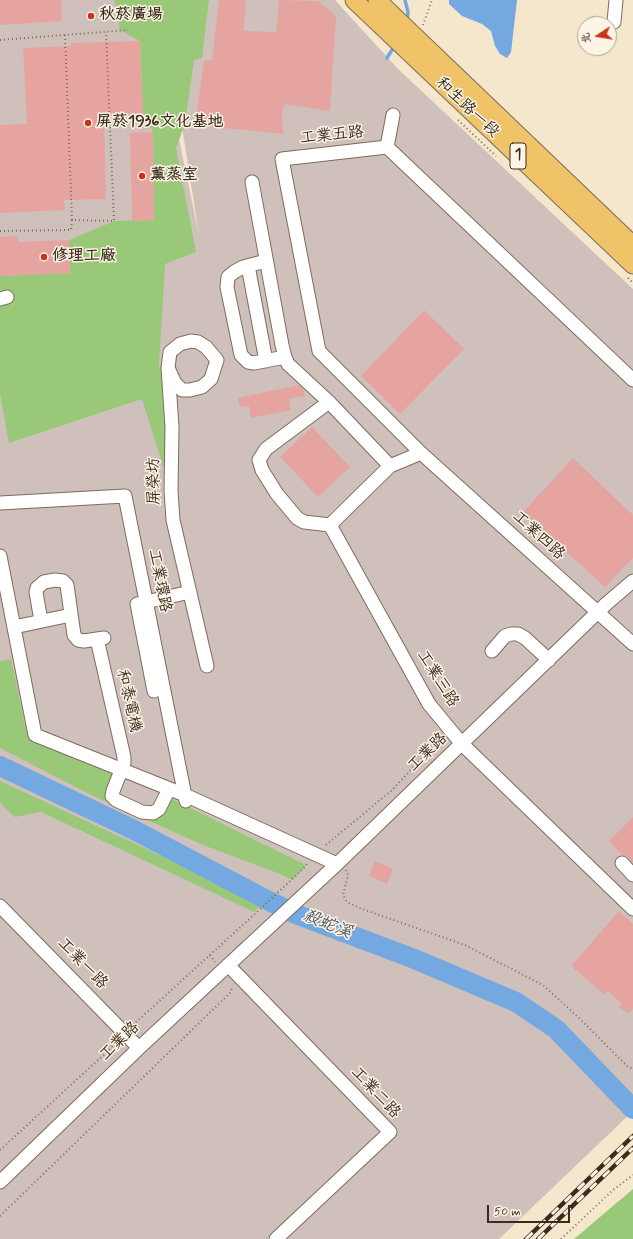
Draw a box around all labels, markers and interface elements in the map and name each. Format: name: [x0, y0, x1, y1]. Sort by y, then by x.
place label: 秋菸廣場: [99, 6, 163, 26]
marker: 秋菸廣場: [86, 11, 96, 21]
north arrow: [577, 16, 617, 56]
text: 北: [578, 31, 594, 45]
street label: 和生路一段: [431, 74, 503, 142]
place label: 屏菸1936文化基地: [96, 113, 223, 133]
marker: 屏菸1936文化基地: [83, 118, 93, 128]
street label: 工業五路: [299, 123, 365, 149]
road number: 1: [510, 143, 526, 169]
place label: 薰蒸室: [150, 166, 198, 186]
marker: 薰蒸室: [137, 171, 147, 181]
place label: 修理工廠: [52, 247, 116, 267]
marker: 修理工廠: [39, 252, 49, 262]
street label: 屏榮坊: [145, 457, 165, 505]
street label: 工業四路: [508, 507, 568, 565]
street label: 工業環路: [143, 548, 175, 614]
street label: 工業三路: [412, 647, 462, 711]
street label: 和泰電機: [111, 668, 145, 734]
street label: 工業路: [404, 729, 452, 777]
water label: 殺蛇溪: [300, 906, 354, 944]
street label: 工業一路: [53, 934, 111, 994]
street label: 工業路: [96, 1018, 144, 1066]
street label: 工業二路: [346, 1063, 404, 1123]
scale bar: [489, 1197, 572, 1223]
text: 50 m: [494, 1204, 521, 1220]

